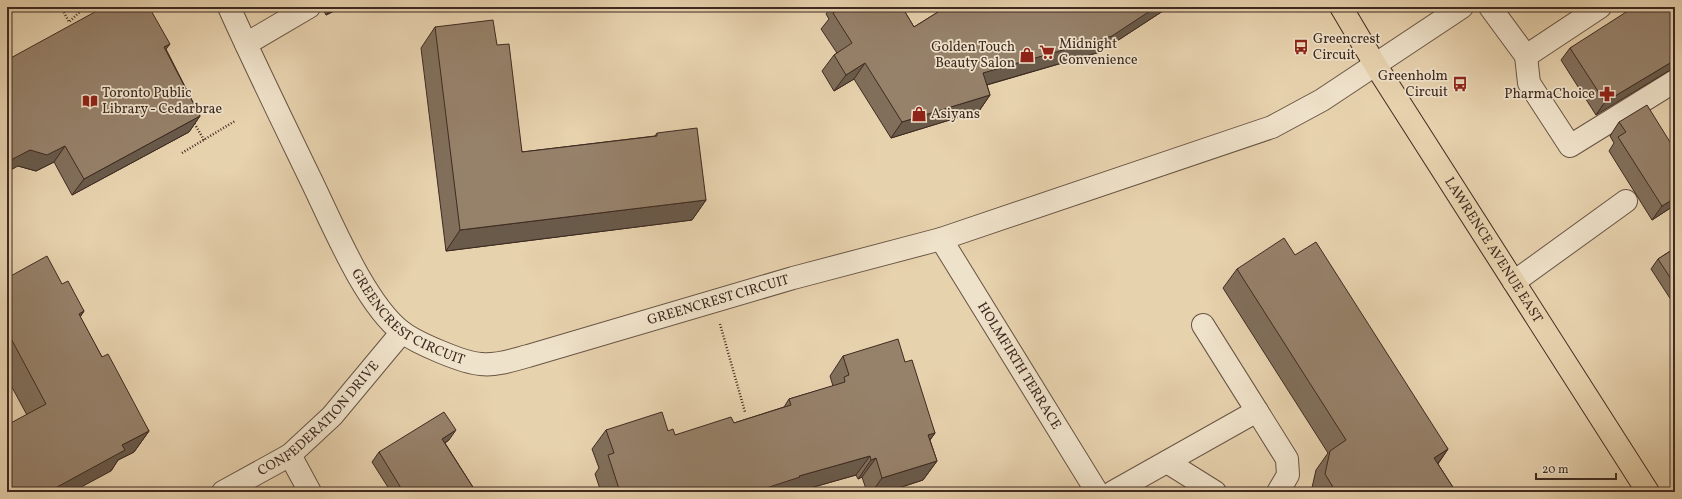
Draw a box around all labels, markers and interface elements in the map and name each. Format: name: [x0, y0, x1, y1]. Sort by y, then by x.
place label: Greencrest Circuit: [1313, 30, 1380, 65]
place label: Midnight Convenience: [1059, 35, 1138, 70]
place label: Golden Touch Beauty Salon: [931, 38, 1015, 73]
bus stop icon: Greencrest Circuit: [1292, 38, 1310, 56]
supermarket icon: Midnight Convenience: [1038, 43, 1056, 61]
shop icon: Golden Touch Beauty Salon: [1018, 46, 1036, 64]
place label: Greenholm Circuit: [1378, 67, 1448, 102]
bus stop icon: Greenholm Circuit: [1451, 75, 1469, 93]
place label: Toronto Public Library - Cedarbrae: [102, 84, 222, 119]
place label: PharmaChoice: [1504, 85, 1595, 104]
pharmacy icon: PharmaChoice: [1598, 85, 1616, 103]
library icon: Toronto Public Library - Cedarbrae: [81, 92, 99, 110]
shop icon: Asiyans: [910, 105, 928, 123]
place label: Asiyans: [931, 105, 980, 124]
street label: LAWRENCE AVENUE EAST: [1440, 174, 1547, 327]
street label: GREENCREST CIRCUIT: [347, 265, 467, 370]
street label: GREENCREST CIRCUIT: [645, 270, 791, 330]
street label: HOLMFIRTH TERRACE: [973, 299, 1066, 433]
street label: CONFEDERATION DRIVE: [254, 357, 384, 480]
scale bar: [1536, 455, 1616, 481]
text: 20 m: [1542, 462, 1569, 478]

